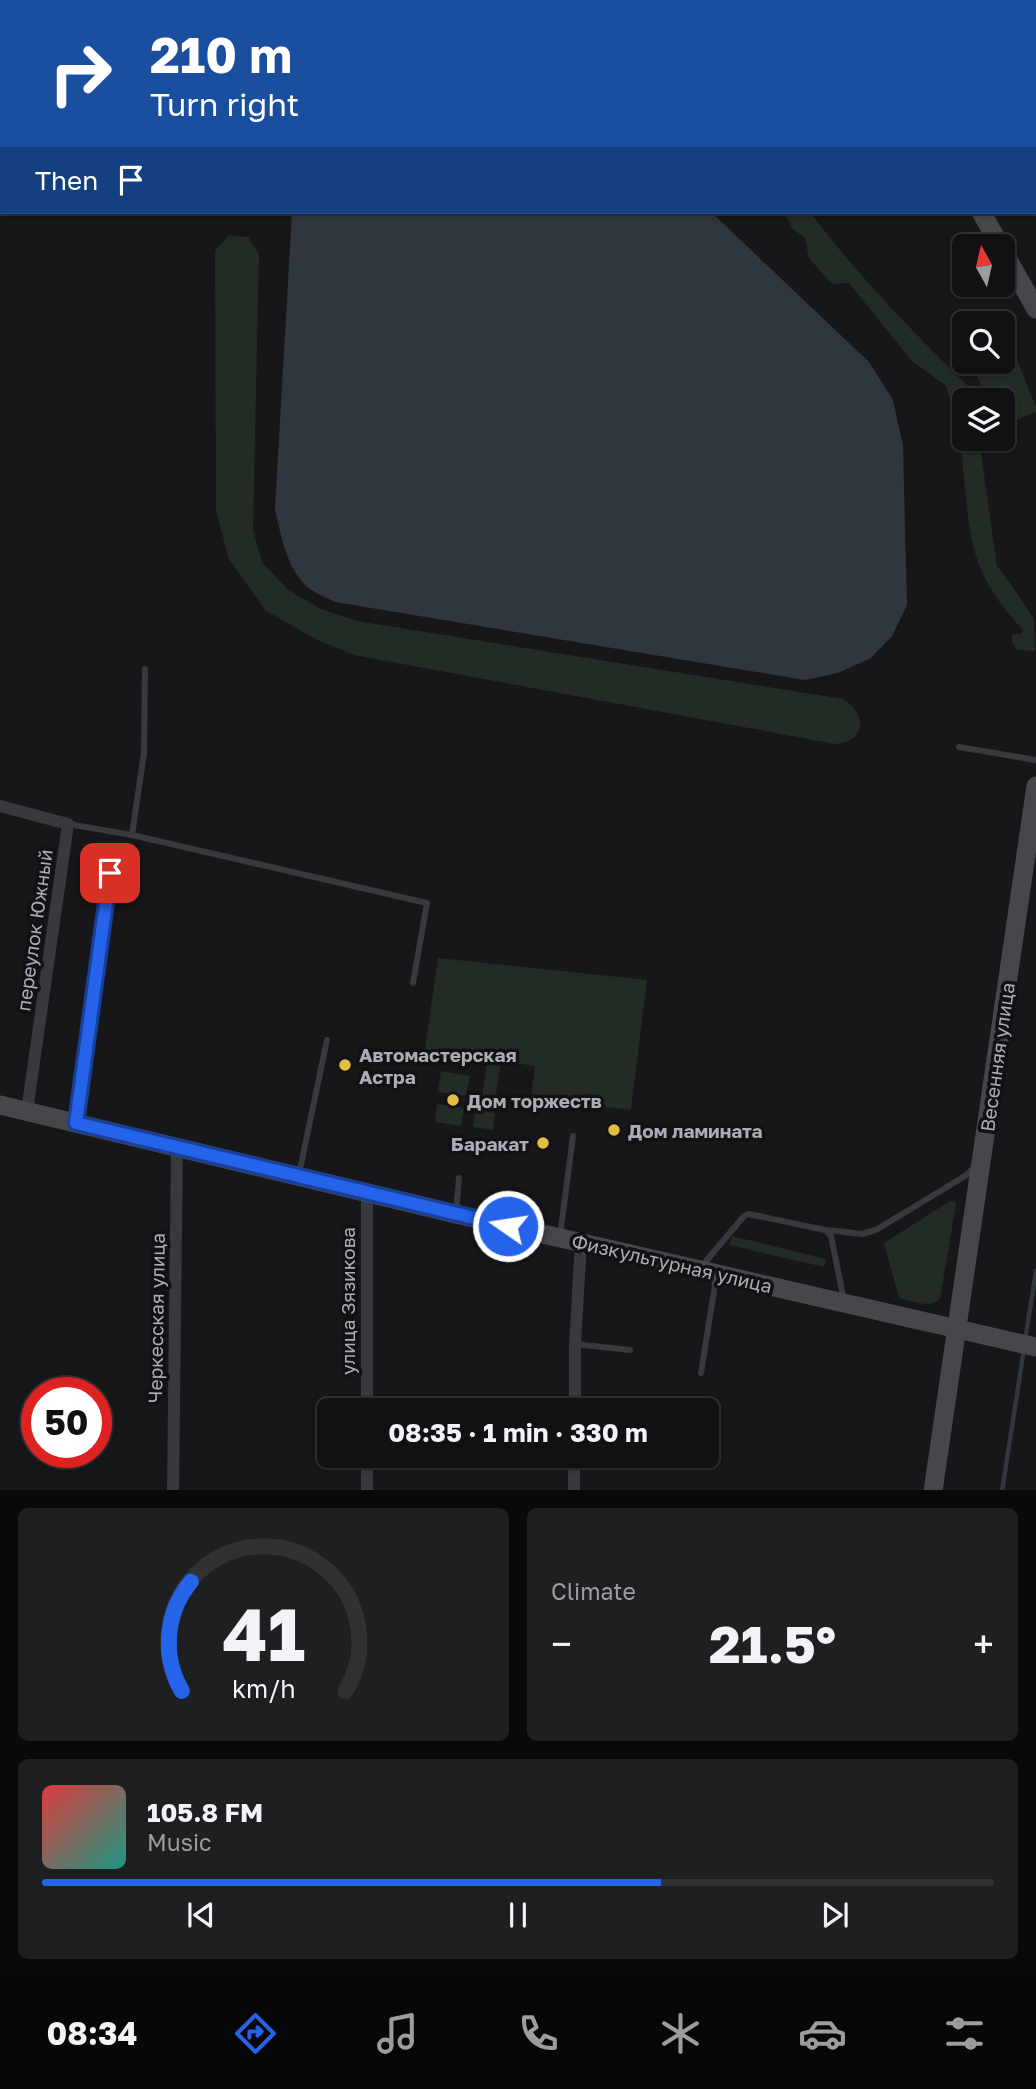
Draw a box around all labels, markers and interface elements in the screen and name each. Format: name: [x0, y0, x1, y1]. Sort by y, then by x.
text: 210 m: [150, 25, 292, 84]
icon: right: [35, 28, 126, 119]
text: Turn right: [150, 85, 299, 123]
icon: arrive: [112, 161, 150, 199]
text: Then: [35, 165, 98, 196]
north arrow: [952, 234, 1015, 298]
map controls: [952, 234, 1015, 451]
button: search: [952, 311, 1015, 374]
button: layers: [952, 388, 1015, 451]
pin: [80, 843, 140, 903]
street label: переулок Южный: [11, 848, 57, 1012]
icon: arrive: [91, 854, 129, 892]
street label: Весенняя улица: [975, 981, 1019, 1133]
place label: Автомастерская Астра: [359, 1043, 517, 1088]
marker: Автомастерская Астра: [337, 1057, 353, 1073]
place label: Дом торжеств: [467, 1089, 602, 1112]
marker: Дом торжеств: [445, 1092, 461, 1108]
place label: Дом ламината: [628, 1119, 763, 1142]
marker: Дом ламината: [606, 1122, 622, 1138]
place label: Баракат: [451, 1132, 529, 1155]
marker: Баракат: [535, 1135, 551, 1151]
position arrow: [471, 1189, 545, 1263]
street label: улица Зязикова: [336, 1227, 359, 1375]
street label: Физкультурная улица: [570, 1229, 774, 1297]
street label: Черкесская улица: [143, 1233, 169, 1403]
speed limit sign: 50: [21, 1377, 112, 1468]
text: 08:35 · 1 min · 330 m: [388, 1417, 648, 1448]
text: Climate: [551, 1577, 636, 1605]
text: 41: [222, 1590, 305, 1677]
text: 21.5°: [709, 1612, 836, 1674]
text: −: [551, 1621, 572, 1666]
text: +: [973, 1621, 994, 1666]
text: km/h: [232, 1672, 295, 1703]
text: 105.8 FM: [147, 1797, 263, 1828]
text: Music: [147, 1828, 212, 1856]
icon: previous: [182, 1896, 220, 1934]
icon: pause: [499, 1896, 537, 1934]
icon: next: [816, 1896, 854, 1934]
icon: directions: [231, 2009, 280, 2058]
icon: music: [373, 2009, 422, 2058]
icon: phone: [514, 2009, 563, 2058]
icon: climate: [656, 2009, 705, 2058]
icon: car: [798, 2009, 847, 2058]
icon: filters: [940, 2009, 989, 2058]
text: 08:34: [46, 2014, 138, 2052]

